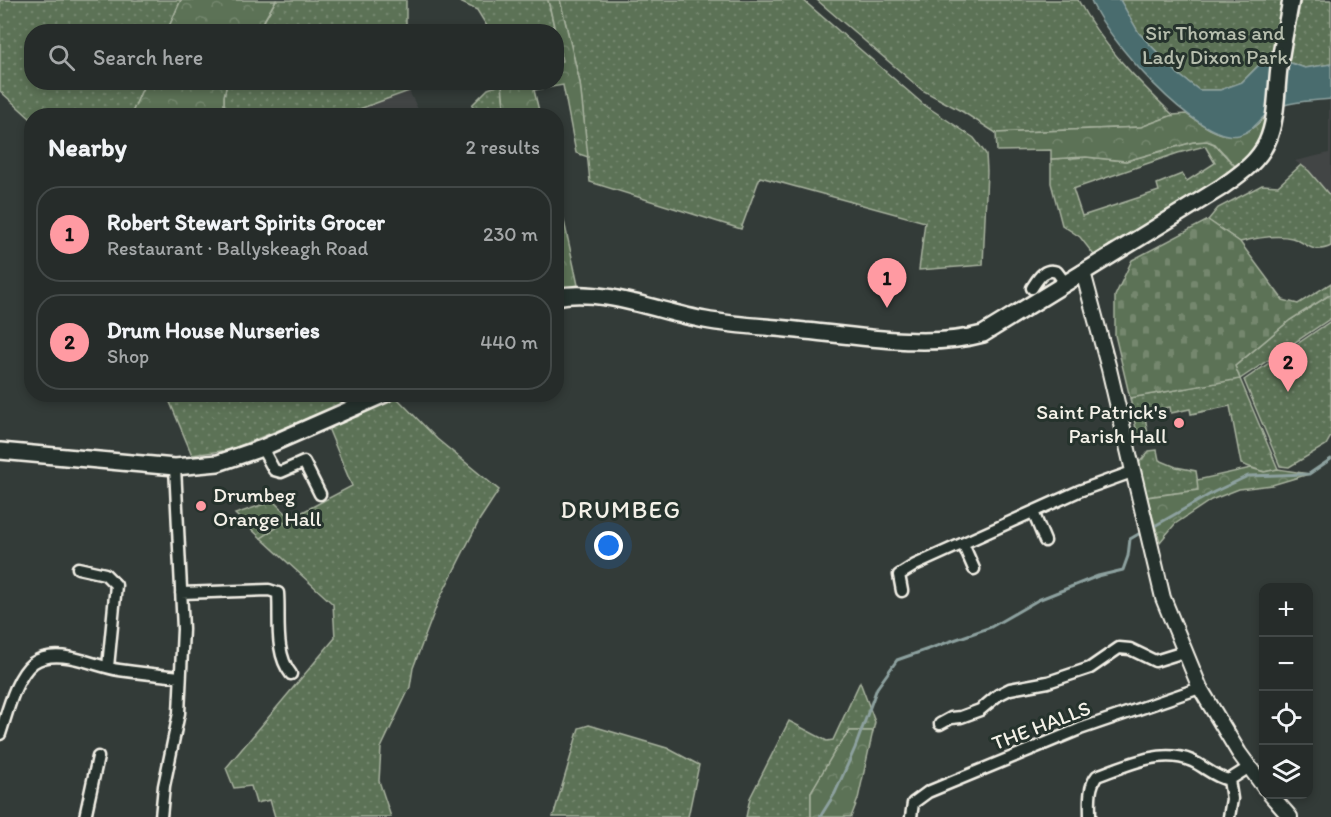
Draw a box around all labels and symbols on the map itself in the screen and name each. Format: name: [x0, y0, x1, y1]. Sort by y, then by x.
park label: Sir Thomas and Lady Dixon Park: [1142, 20, 1288, 69]
pin: 1: [868, 258, 906, 308]
pin: 2: [1268, 342, 1308, 392]
place label: Saint Patrick's Parish Hall: [1036, 399, 1167, 448]
marker: Saint Patrick's Parish Hall: [1172, 416, 1186, 430]
place label: Drumbeg Orange Hall: [213, 482, 322, 531]
district label: DRUMBEG: [561, 495, 681, 524]
marker: Drumbeg Orange Hall: [194, 499, 208, 513]
your location: [594, 531, 623, 560]
street label: THE HALLS: [988, 695, 1094, 755]

